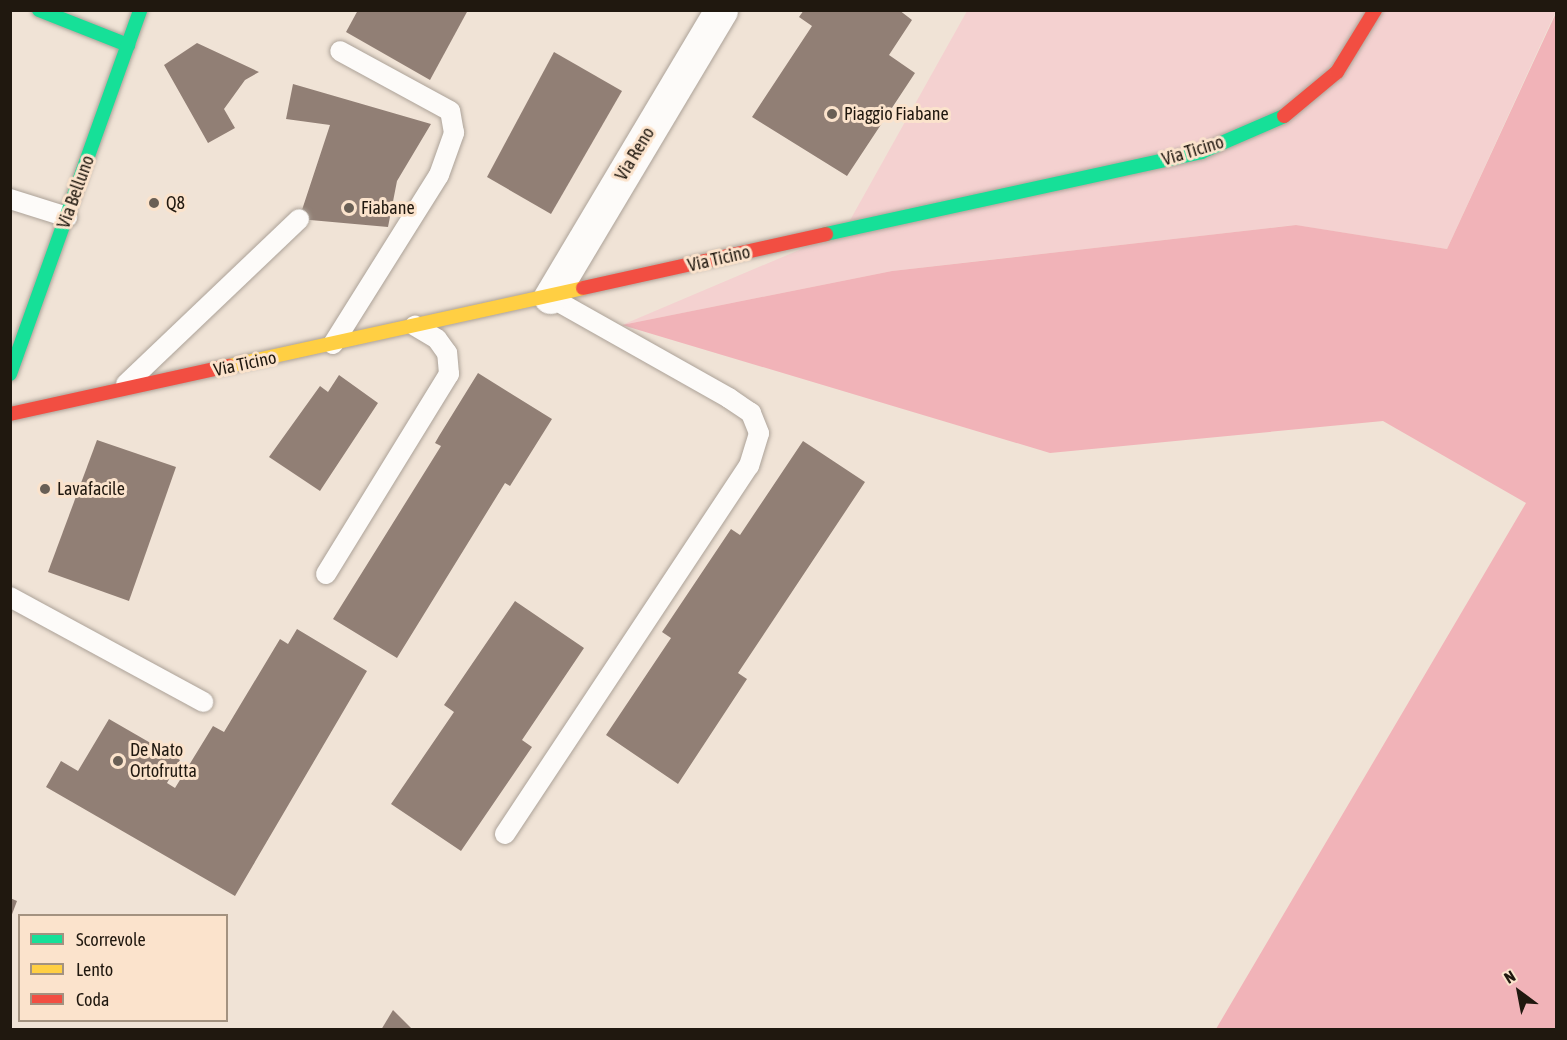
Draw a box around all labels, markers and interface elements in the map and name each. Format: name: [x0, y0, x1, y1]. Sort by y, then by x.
place label: Piaggio Fiabane: [844, 103, 949, 125]
marker: Piaggio Fiabane: [825, 107, 839, 121]
street label: Via Reno: [611, 124, 659, 184]
street label: Via Ticino: [1159, 131, 1227, 171]
street label: Via Belluno: [53, 153, 99, 231]
place label: Q8: [166, 192, 185, 214]
marker: Q8: [147, 196, 161, 210]
place label: Fiabane: [361, 197, 415, 219]
marker: Fiabane: [342, 201, 356, 215]
street label: Via Ticino: [686, 241, 752, 277]
street label: Via Ticino: [212, 347, 278, 381]
place label: Lavafacile: [57, 478, 125, 500]
marker: Lavafacile: [38, 482, 52, 496]
place label: De Nato Ortofrutta: [130, 740, 197, 783]
marker: De Nato Ortofrutta: [111, 754, 125, 768]
legend: [18, 914, 228, 1022]
text: Scorrevole: [76, 929, 146, 950]
text: Lento: [76, 959, 113, 980]
north arrow: [1489, 962, 1549, 1022]
text: N: [1501, 967, 1518, 987]
text: Coda: [76, 989, 109, 1010]

